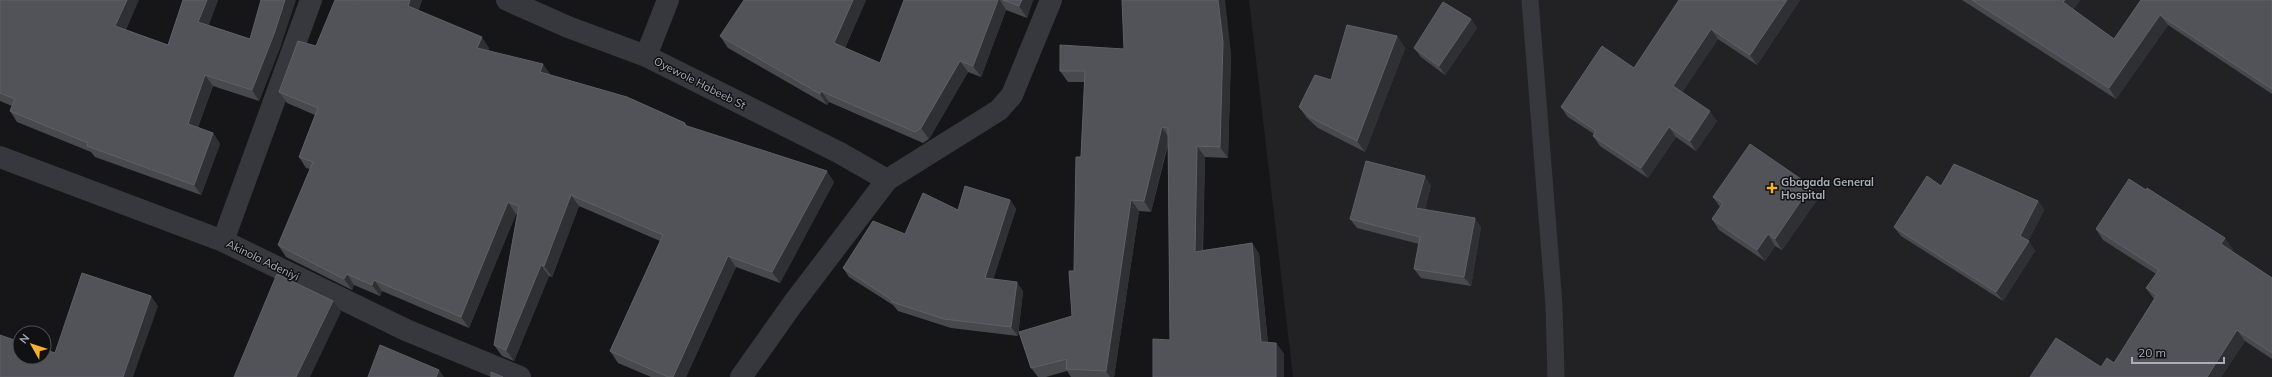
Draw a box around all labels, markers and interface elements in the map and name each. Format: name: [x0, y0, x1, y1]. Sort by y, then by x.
street label: Oyewole Habeeb St: [652, 54, 748, 112]
place label: Gbagada General Hospital: [1781, 175, 1874, 202]
marker: Gbagada General Hospital: [1766, 182, 1778, 194]
street label: Akinola Adeniyi: [224, 236, 302, 284]
north arrow: [12, 325, 52, 365]
text: N: [16, 331, 32, 346]
scale bar: [2132, 339, 2224, 365]
text: 20 m: [2138, 345, 2166, 360]

